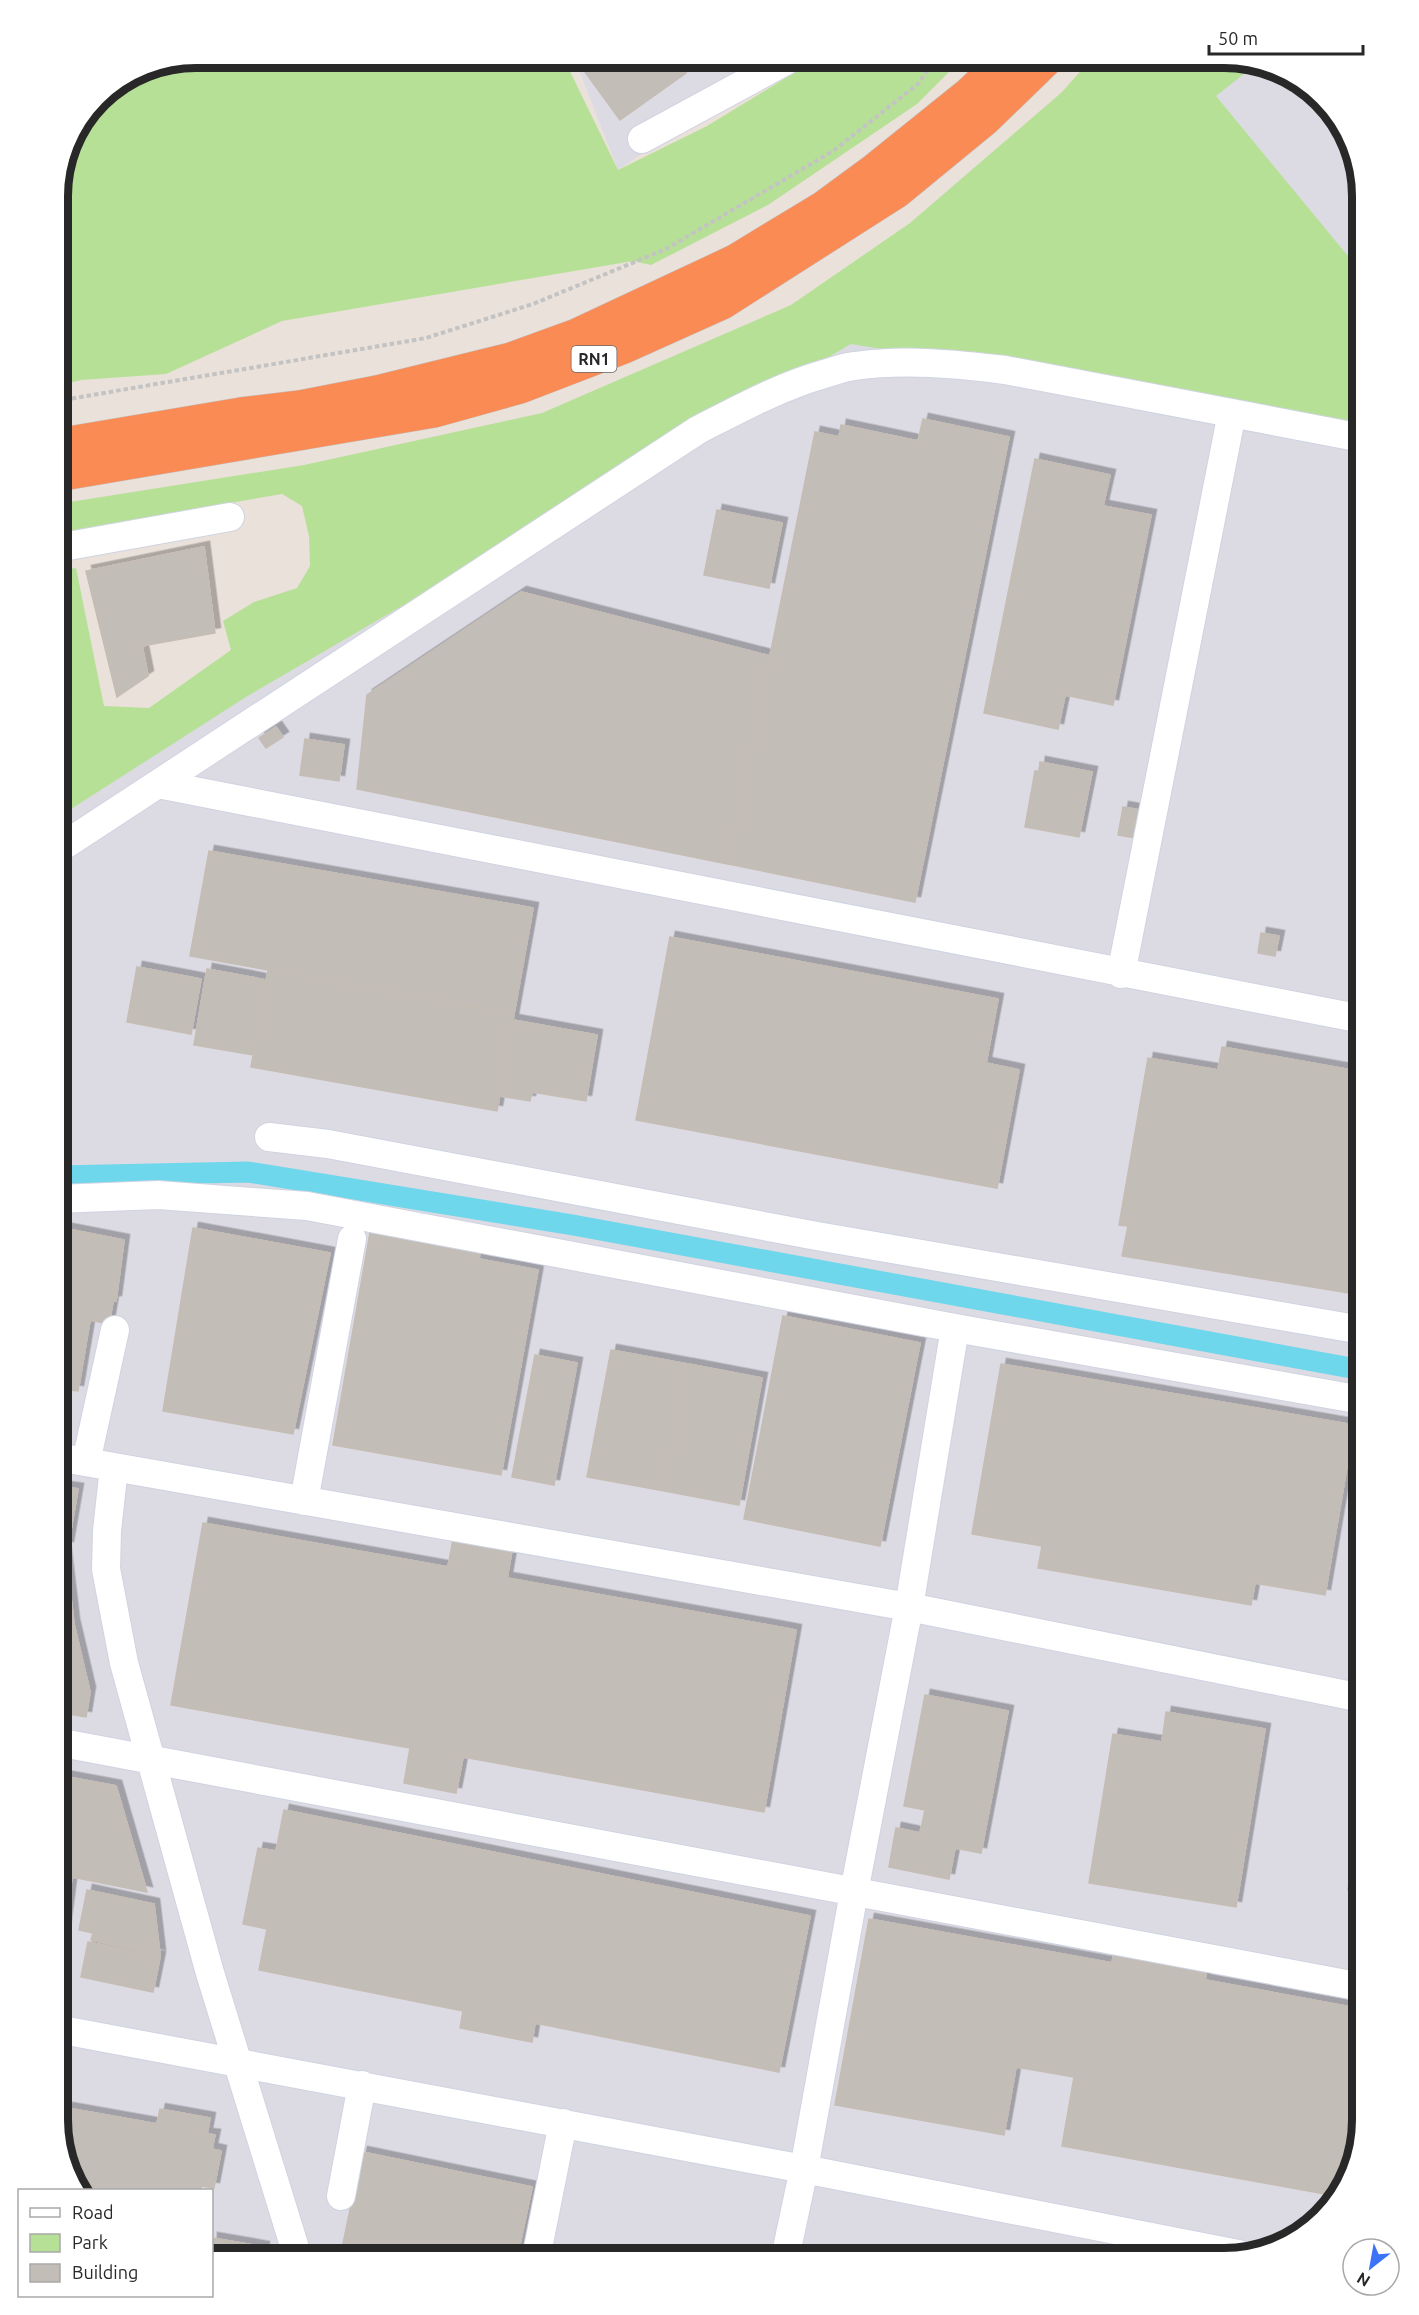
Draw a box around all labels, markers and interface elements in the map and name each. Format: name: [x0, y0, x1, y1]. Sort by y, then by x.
scale bar: [1209, 18, 1364, 56]
text: 50 m: [1218, 28, 1258, 48]
road number: RN1: [572, 346, 616, 372]
legend: [18, 2189, 213, 2297]
text: Road: [72, 2202, 114, 2222]
text: Park: [72, 2232, 108, 2252]
north arrow: [1341, 2237, 1401, 2297]
text: Building: [72, 2262, 138, 2282]
text: N: [1354, 2269, 1373, 2291]

